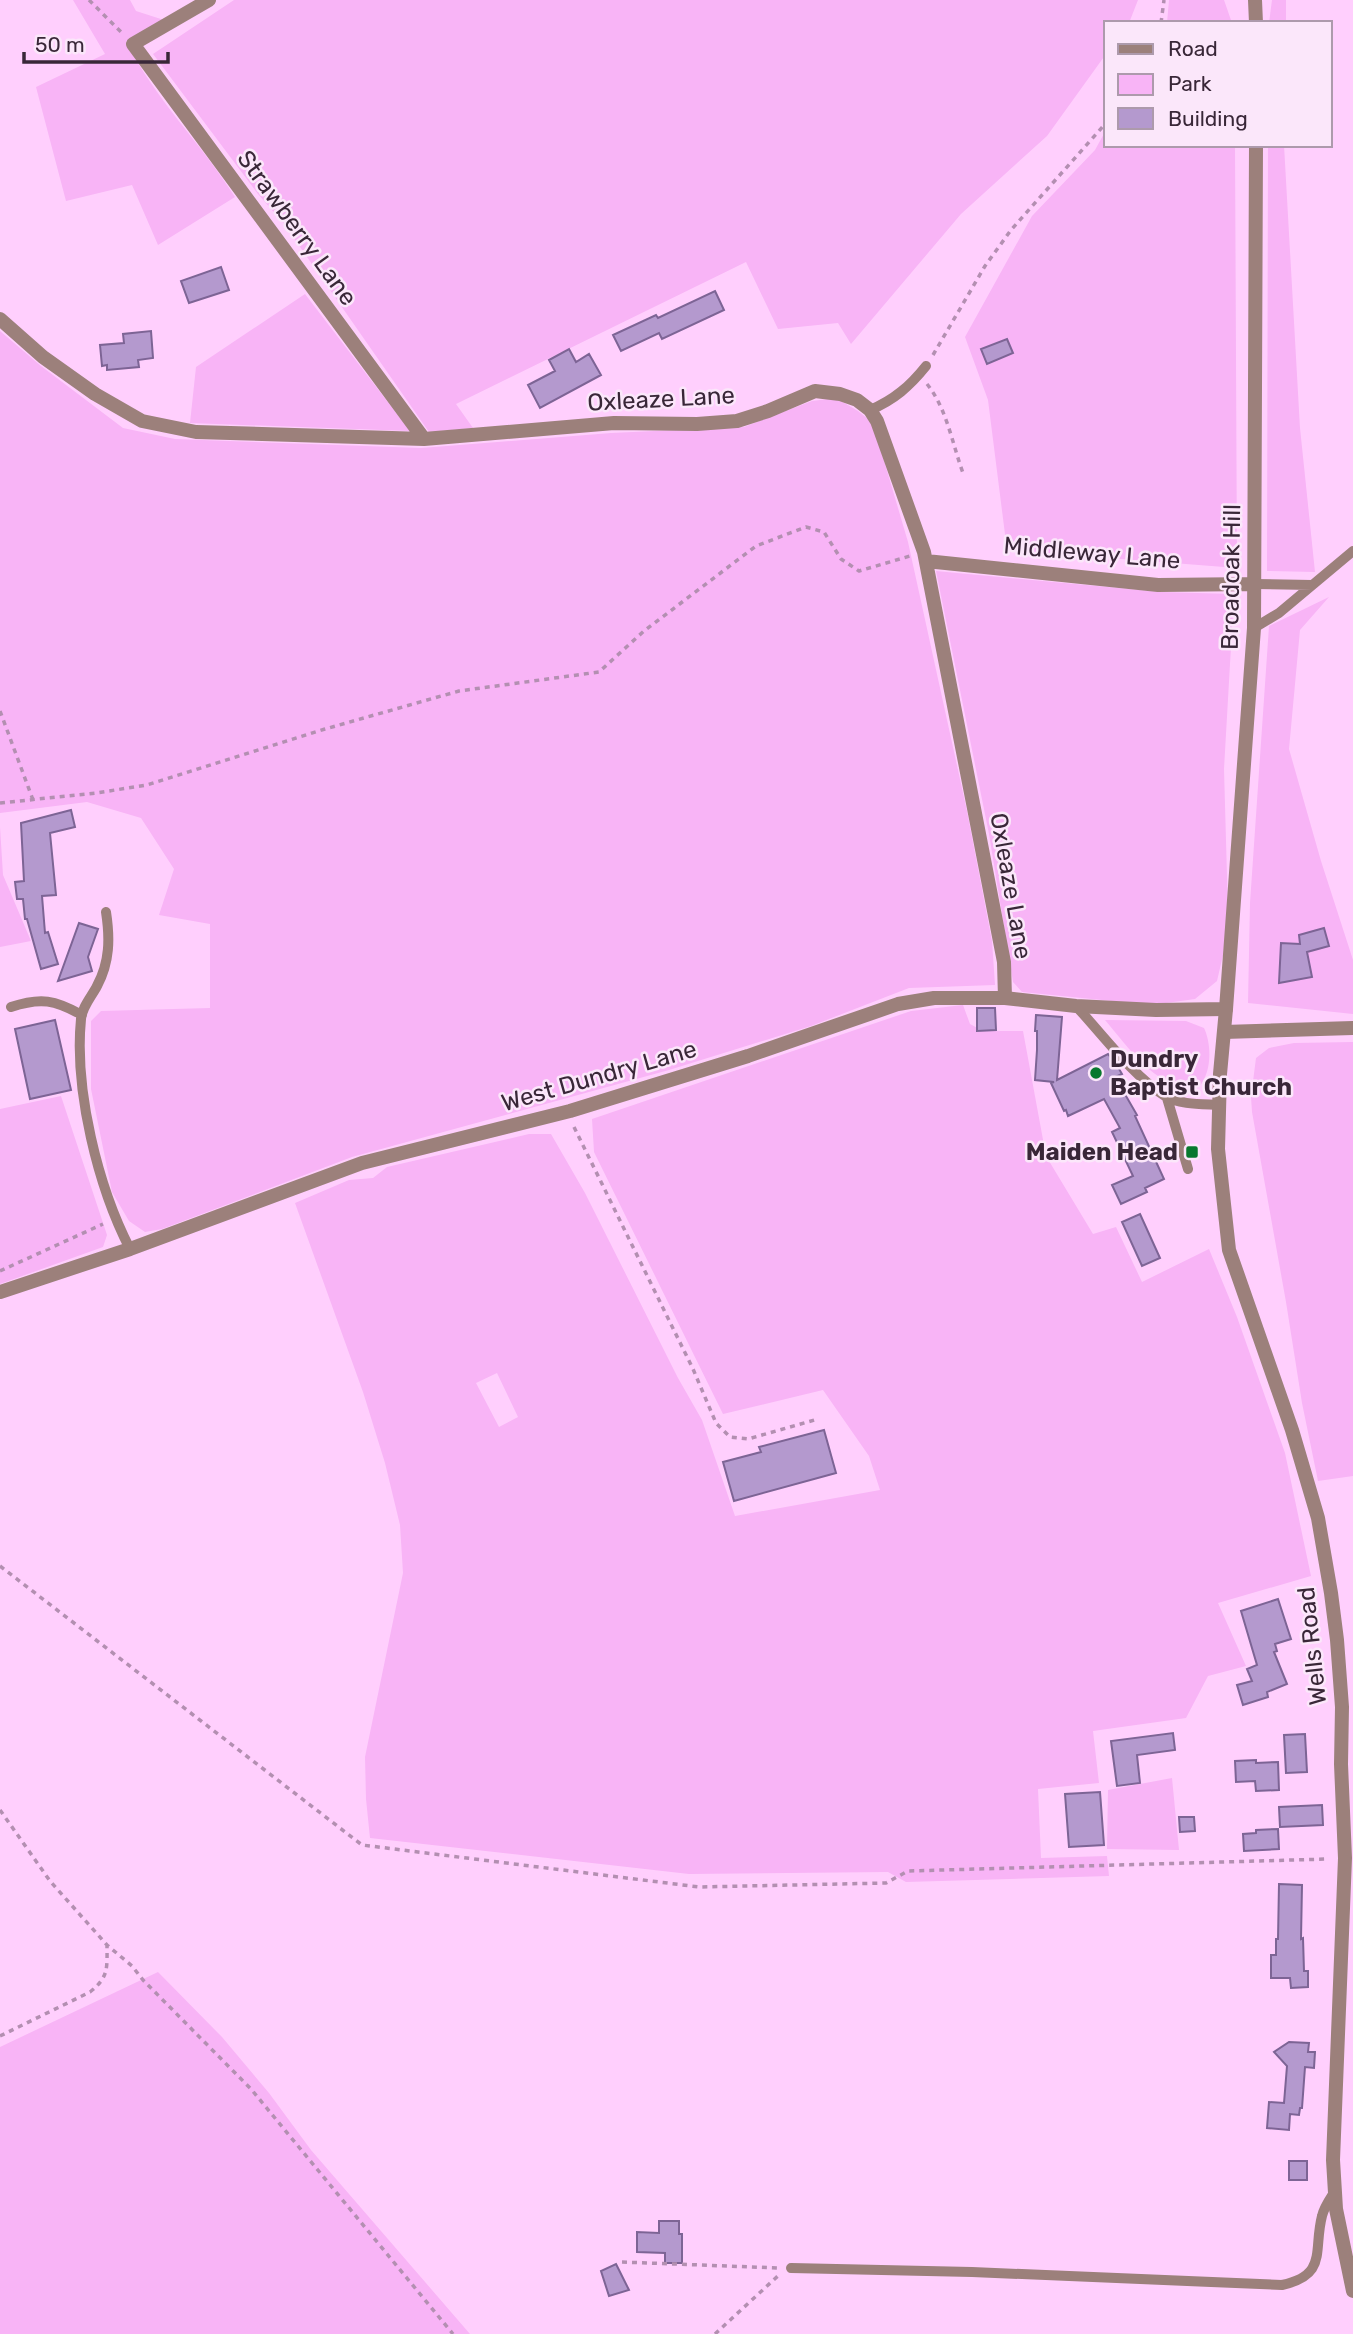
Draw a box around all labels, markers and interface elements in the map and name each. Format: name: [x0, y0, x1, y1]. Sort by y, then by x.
scale bar: [24, 21, 168, 65]
legend: [1104, 21, 1332, 147]
text: 50 m: [35, 32, 85, 57]
text: Road: [1168, 36, 1218, 61]
text: Park: [1168, 71, 1212, 96]
text: Building: [1168, 106, 1248, 131]
street label: Strawberry Lane: [231, 145, 363, 311]
street label: Oxleaze Lane: [586, 381, 736, 417]
street label: Broadoak Hill: [1216, 504, 1246, 650]
street label: Middleway Lane: [1002, 531, 1182, 575]
street label: Oxleaze Lane: [984, 811, 1038, 961]
street label: West Dundry Lane: [498, 1035, 700, 1117]
place label: Dundry Baptist Church: [1110, 1045, 1292, 1101]
marker: Dundry Baptist Church: [1088, 1065, 1104, 1081]
place label: Maiden Head: [1026, 1138, 1178, 1166]
marker: Maiden Head: [1184, 1144, 1200, 1160]
street label: Wells Road: [1292, 1585, 1332, 1707]

